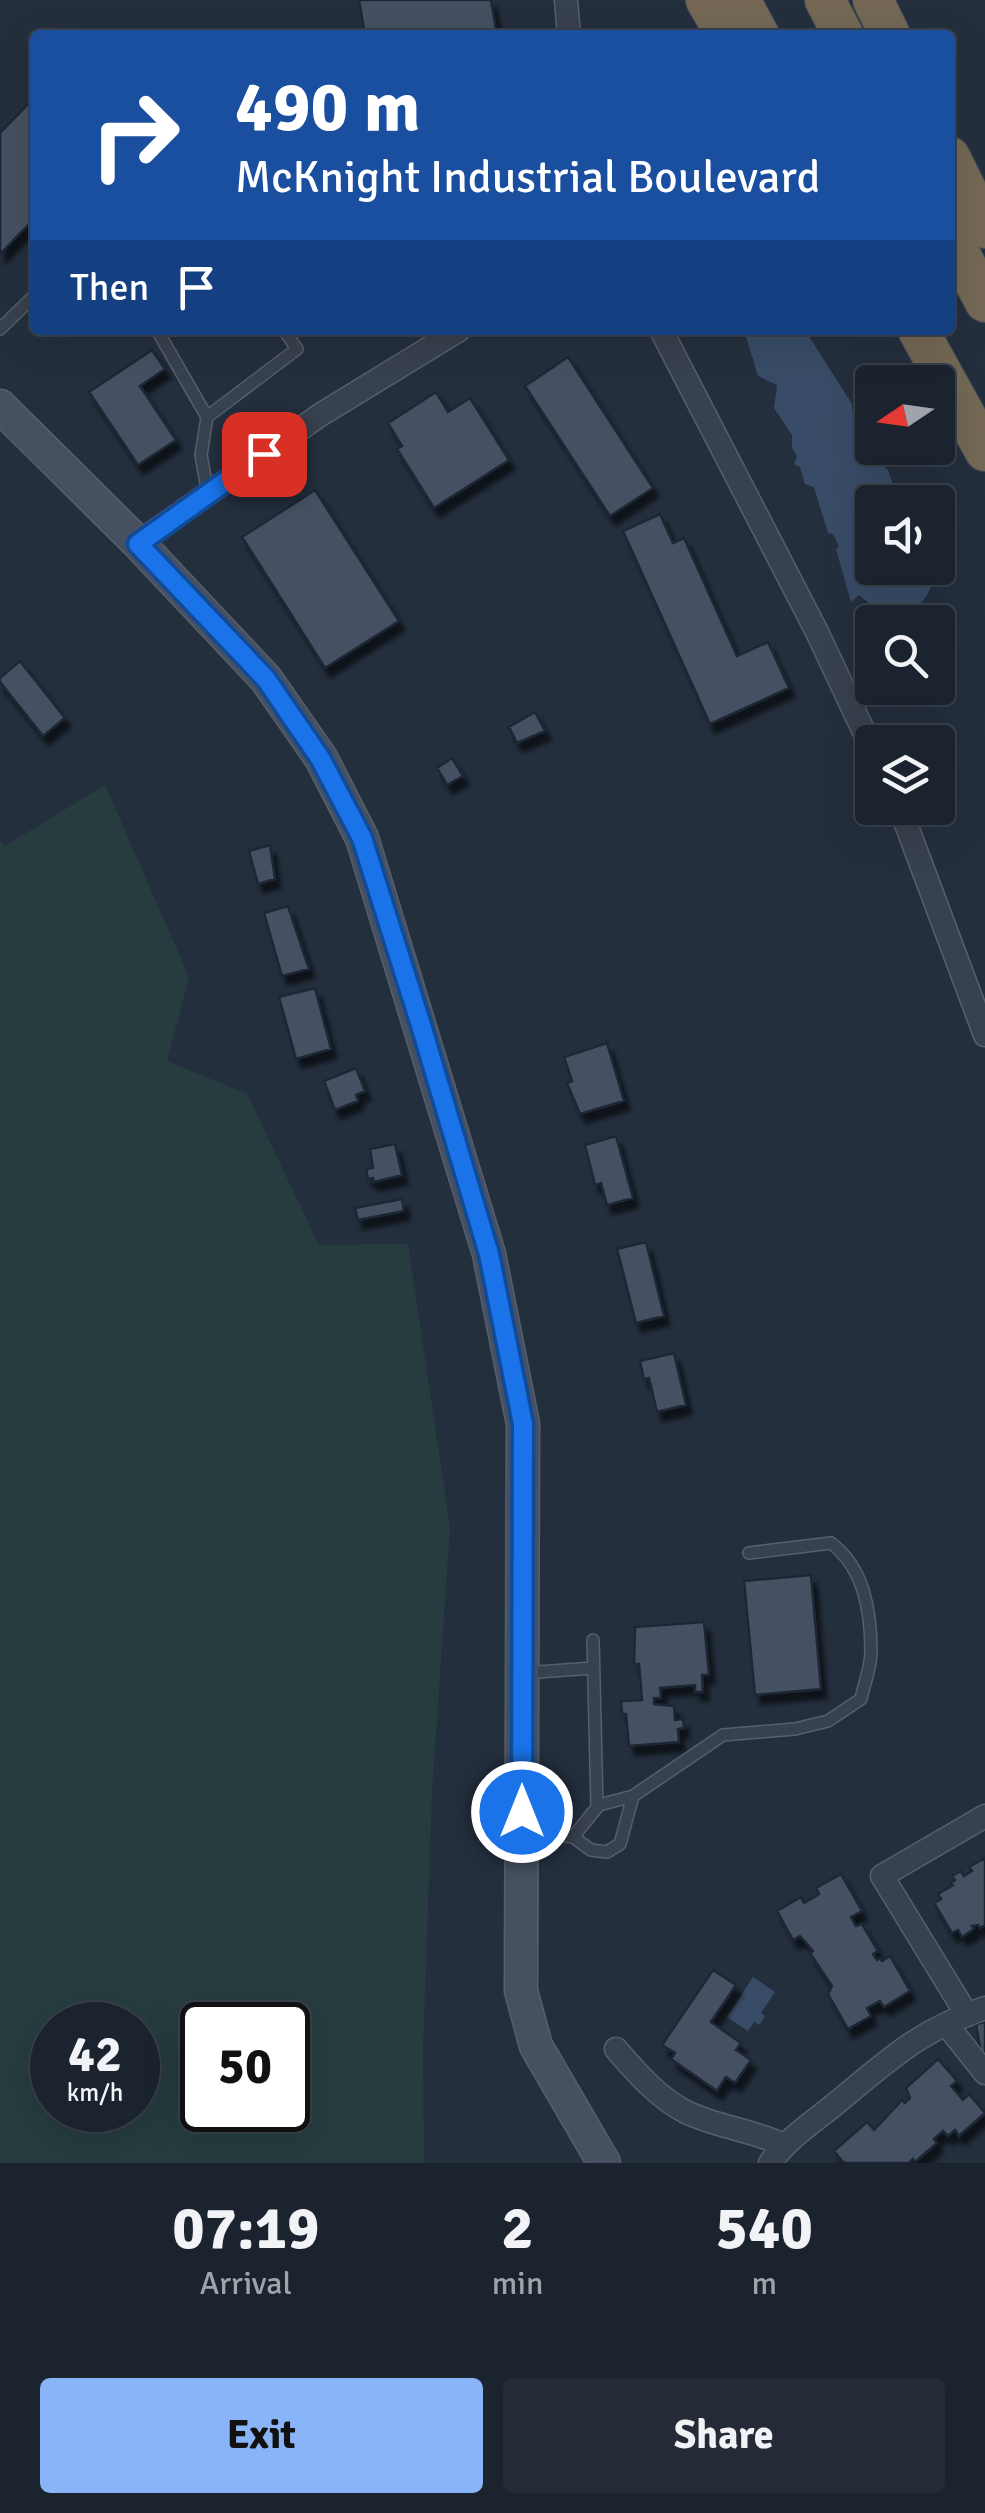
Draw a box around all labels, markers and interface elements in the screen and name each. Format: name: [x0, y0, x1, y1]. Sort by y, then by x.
text: 490 m: [235, 64, 420, 150]
icon: right: [70, 70, 200, 200]
text: McKnight Industrial Boulevard: [235, 150, 820, 205]
icon: arrive: [169, 260, 224, 315]
text: Then: [70, 264, 149, 311]
north arrow: [855, 365, 955, 465]
map controls: [855, 365, 955, 825]
pin: [222, 412, 307, 497]
icon: arrive: [237, 427, 292, 482]
button: sound: [855, 485, 955, 585]
button: search: [855, 605, 955, 705]
button: layers: [855, 725, 955, 825]
position arrow: [470, 1760, 574, 1864]
speed limit sign: 50: [180, 2002, 310, 2132]
text: 42: [68, 2024, 122, 2086]
text: km/h: [67, 2077, 123, 2108]
text: 07:19: [172, 2192, 320, 2266]
text: 2: [501, 2192, 534, 2266]
text: 540: [716, 2192, 813, 2266]
text: Arrival: [200, 2264, 292, 2303]
text: min: [492, 2264, 543, 2303]
text: m: [751, 2264, 777, 2303]
button: Exit: [40, 2378, 483, 2493]
button: Share: [503, 2378, 945, 2493]

